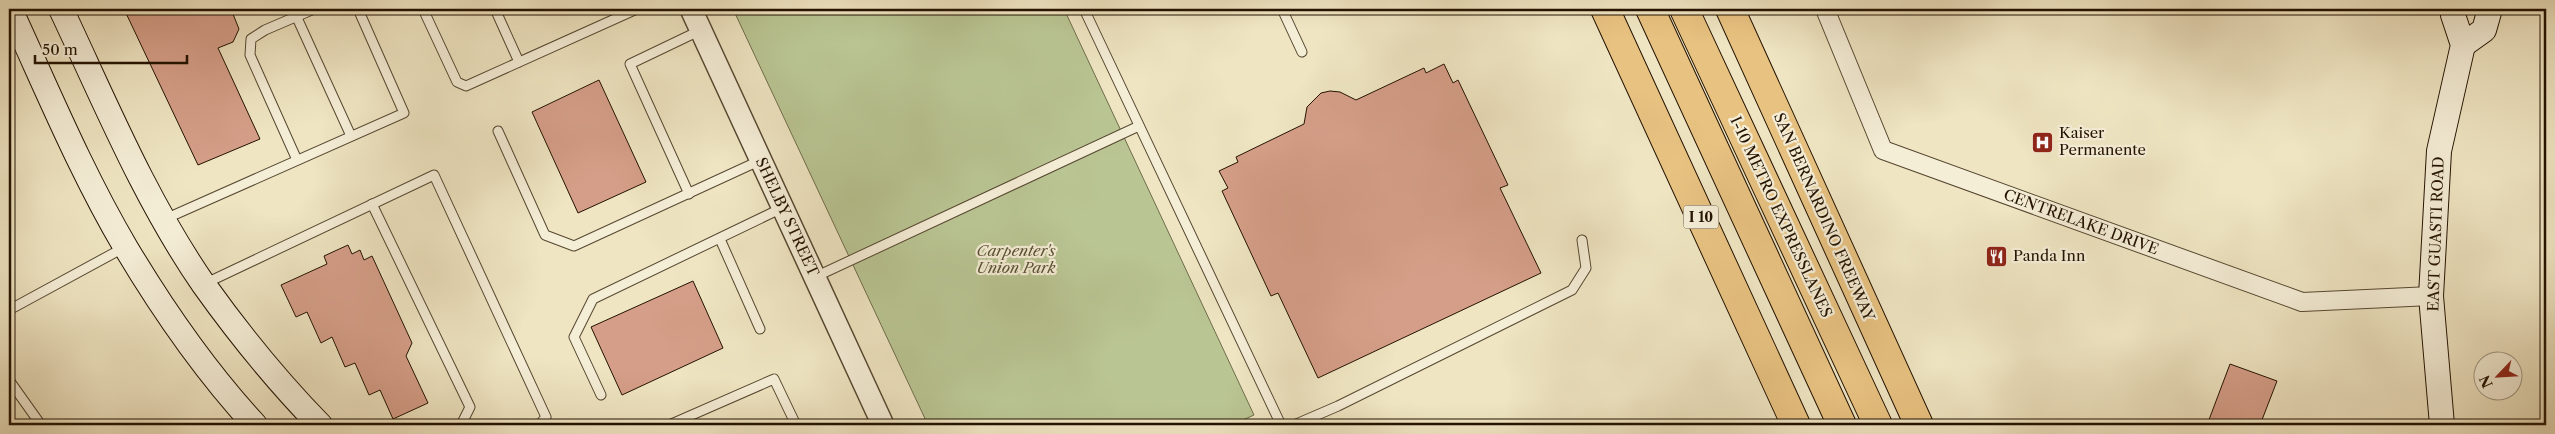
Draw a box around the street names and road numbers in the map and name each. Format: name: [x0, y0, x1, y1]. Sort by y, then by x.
street label: SAN BERNARDINO FREEWAY: [1770, 110, 1879, 324]
street label: I-10 METRO EXPRESSLANES: [1726, 113, 1837, 320]
street label: SHELBY STREET: [752, 154, 824, 280]
street label: EAST GUASTI ROAD: [2423, 156, 2448, 312]
street label: CENTRELAKE DRIVE: [2001, 185, 2161, 258]
road number: I 10: [1684, 206, 1718, 228]

